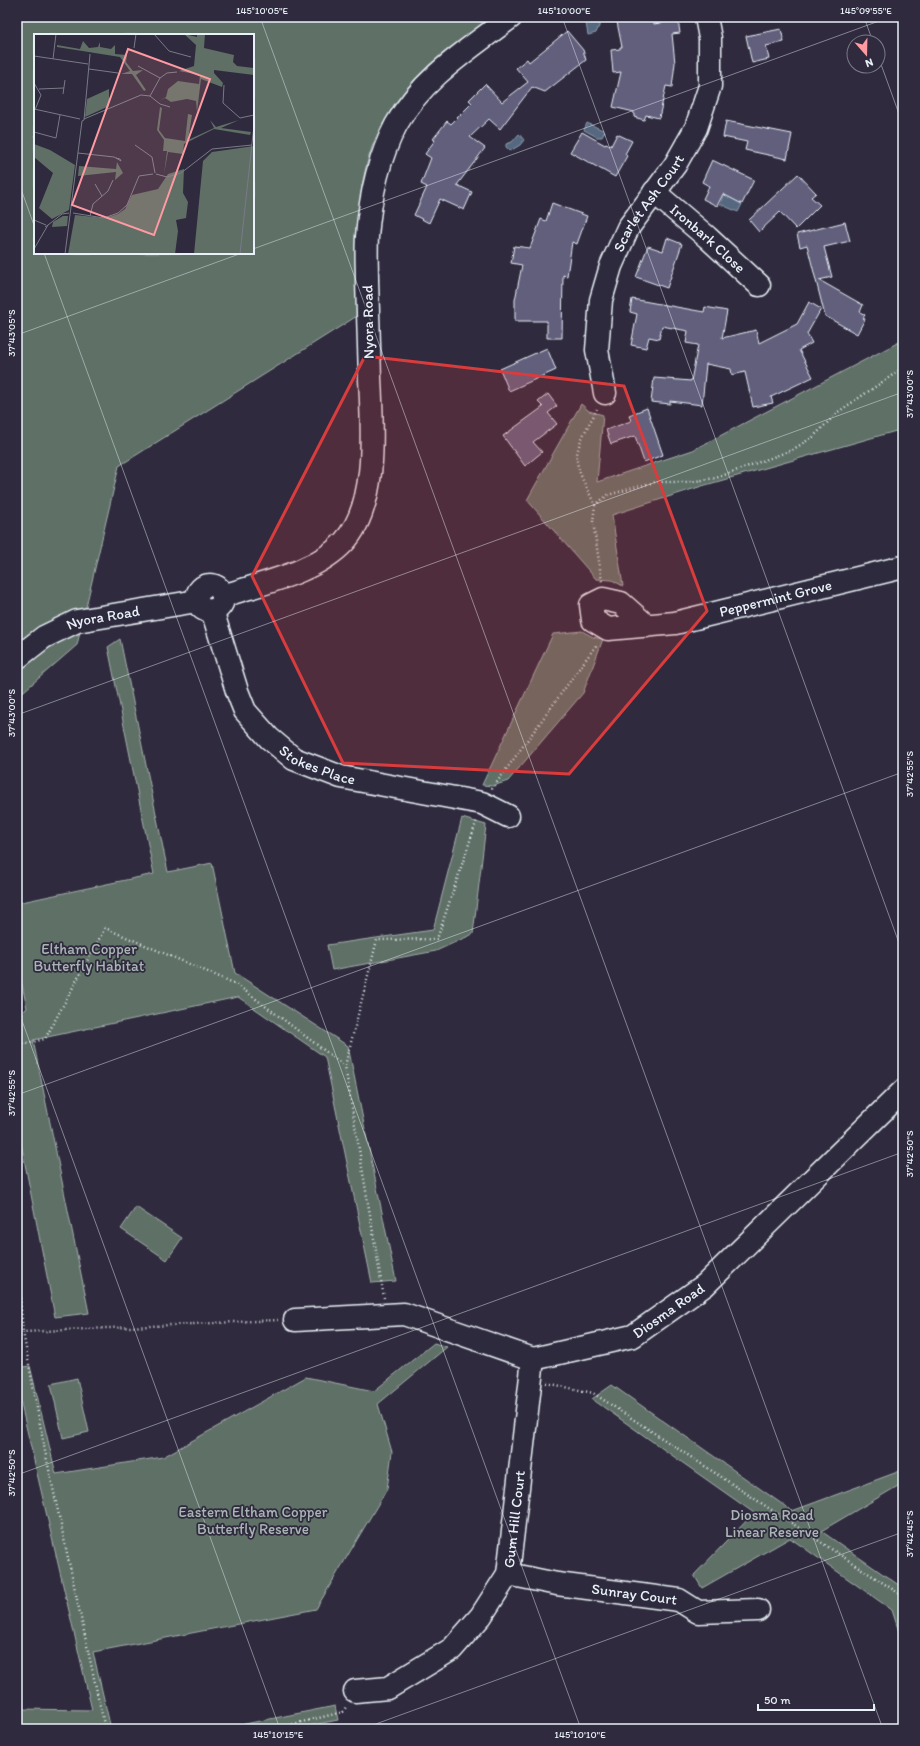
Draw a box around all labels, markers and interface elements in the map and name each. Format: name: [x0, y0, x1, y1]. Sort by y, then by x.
text: 145°10'05"E: [236, 4, 289, 17]
text: 145°10'00"E: [538, 4, 591, 17]
text: 145°09'55"E: [840, 4, 892, 17]
inset map: [34, 34, 254, 254]
north arrow: [846, 34, 886, 74]
text: N: [864, 56, 875, 70]
street label: Scarlet Ash Court: [610, 151, 688, 255]
street label: Ironbark Close: [666, 200, 749, 277]
street label: Nyora Road: [358, 285, 378, 359]
text: 37°43'05"S: [5, 309, 18, 357]
text: 37°43'00"S: [903, 369, 916, 418]
street label: Peppermint Grove: [717, 576, 834, 621]
street label: Nyora Road: [63, 602, 141, 634]
text: 37°43'00"S: [5, 688, 18, 737]
street label: Stokes Place: [275, 741, 357, 788]
text: 37°42'55"S: [903, 750, 916, 797]
park label: Eltham Copper Butterfly Habitat: [34, 940, 145, 975]
text: 37°42'55"S: [5, 1069, 18, 1116]
text: 37°42'50"S: [903, 1130, 916, 1178]
street label: Diosma Road: [629, 1279, 708, 1342]
text: 37°42'50"S: [5, 1449, 18, 1497]
street label: Gum Hill Court: [500, 1469, 529, 1569]
park label: Eastern Eltham Copper Butterfly Reserve: [179, 1503, 328, 1538]
park label: Diosma Road Linear Reserve: [725, 1506, 819, 1541]
text: 37°42'45"S: [903, 1510, 916, 1558]
street label: Sunray Court: [591, 1580, 678, 1609]
scale bar: [758, 1686, 874, 1712]
text: 50 m: [764, 1693, 790, 1707]
text: 145°10'15"E: [253, 1728, 304, 1741]
text: 145°10'10"E: [554, 1728, 606, 1741]

